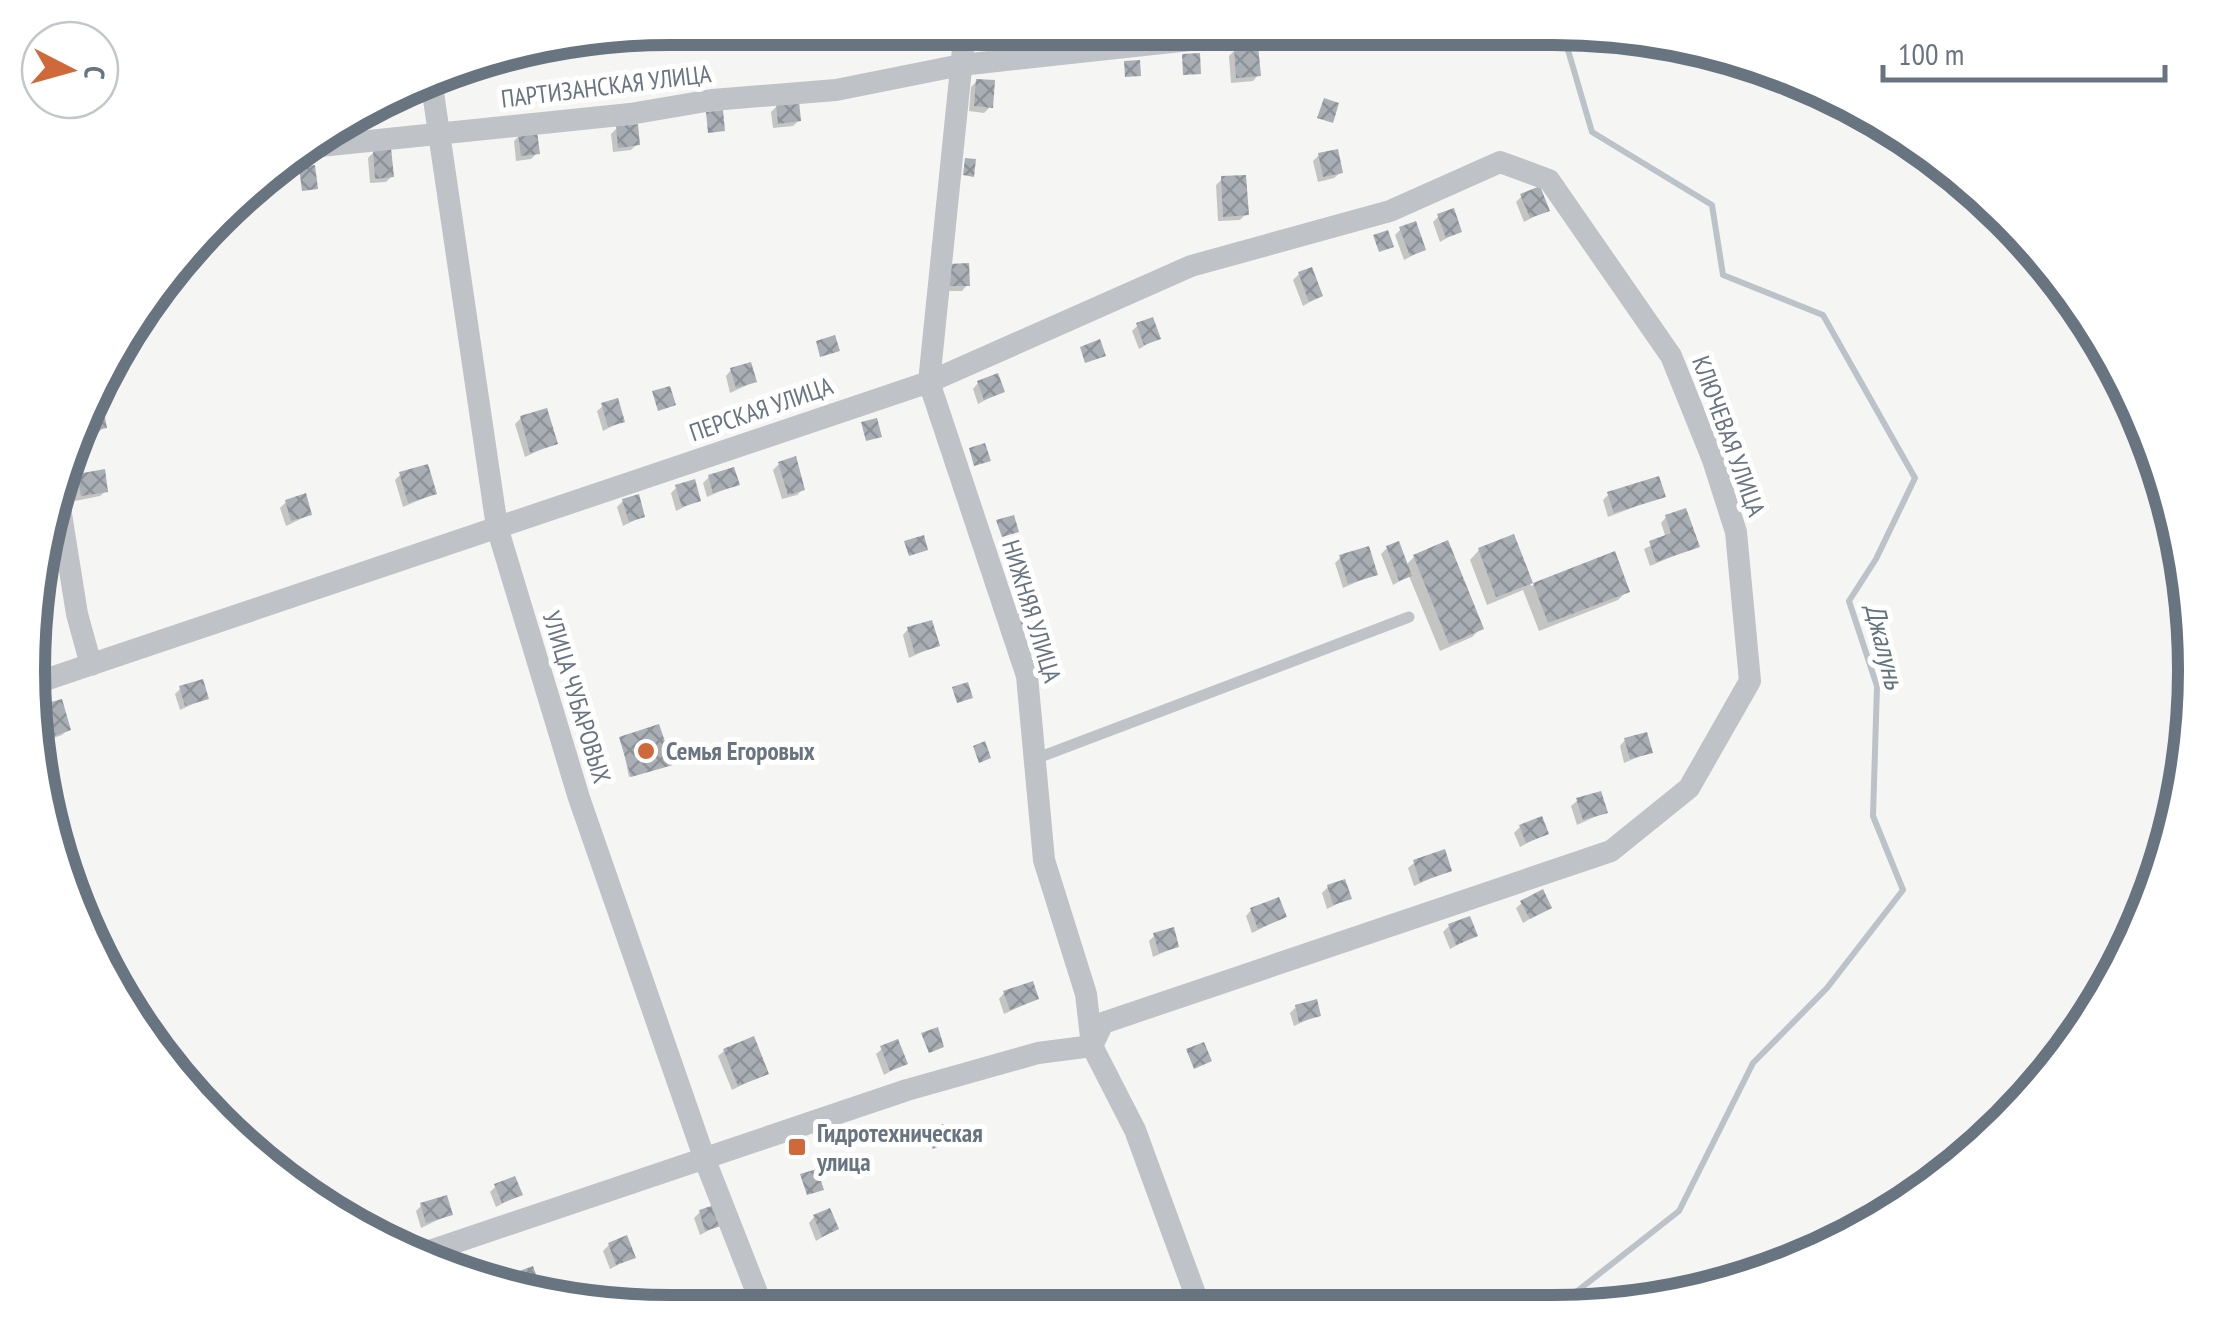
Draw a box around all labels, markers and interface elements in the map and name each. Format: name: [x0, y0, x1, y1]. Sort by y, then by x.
north arrow: [20, 20, 120, 120]
scale bar: [1883, 20, 2166, 82]
text: 100 m: [1898, 34, 1964, 73]
street label: ПАРТИЗАНСКАЯ УЛИЦА: [499, 57, 713, 115]
text: С: [76, 64, 114, 81]
street label: КЛЮЧЕВАЯ УЛИЦА: [1685, 352, 1773, 521]
street label: ПЕРСКАЯ УЛИЦА: [685, 369, 837, 448]
street label: НИЖНЯЯ УЛИЦА: [995, 536, 1069, 686]
water label: Джалунь: [1857, 599, 1914, 693]
street label: УЛИЦА ЧУБАРОВЫХ: [536, 607, 618, 787]
place label: Семья Егоровых: [666, 735, 815, 767]
marker: Семья Егоровых: [635, 740, 657, 762]
place label: Гидротехническая улица: [816, 1117, 983, 1178]
marker: Гидротехническая улица: [786, 1136, 808, 1158]

